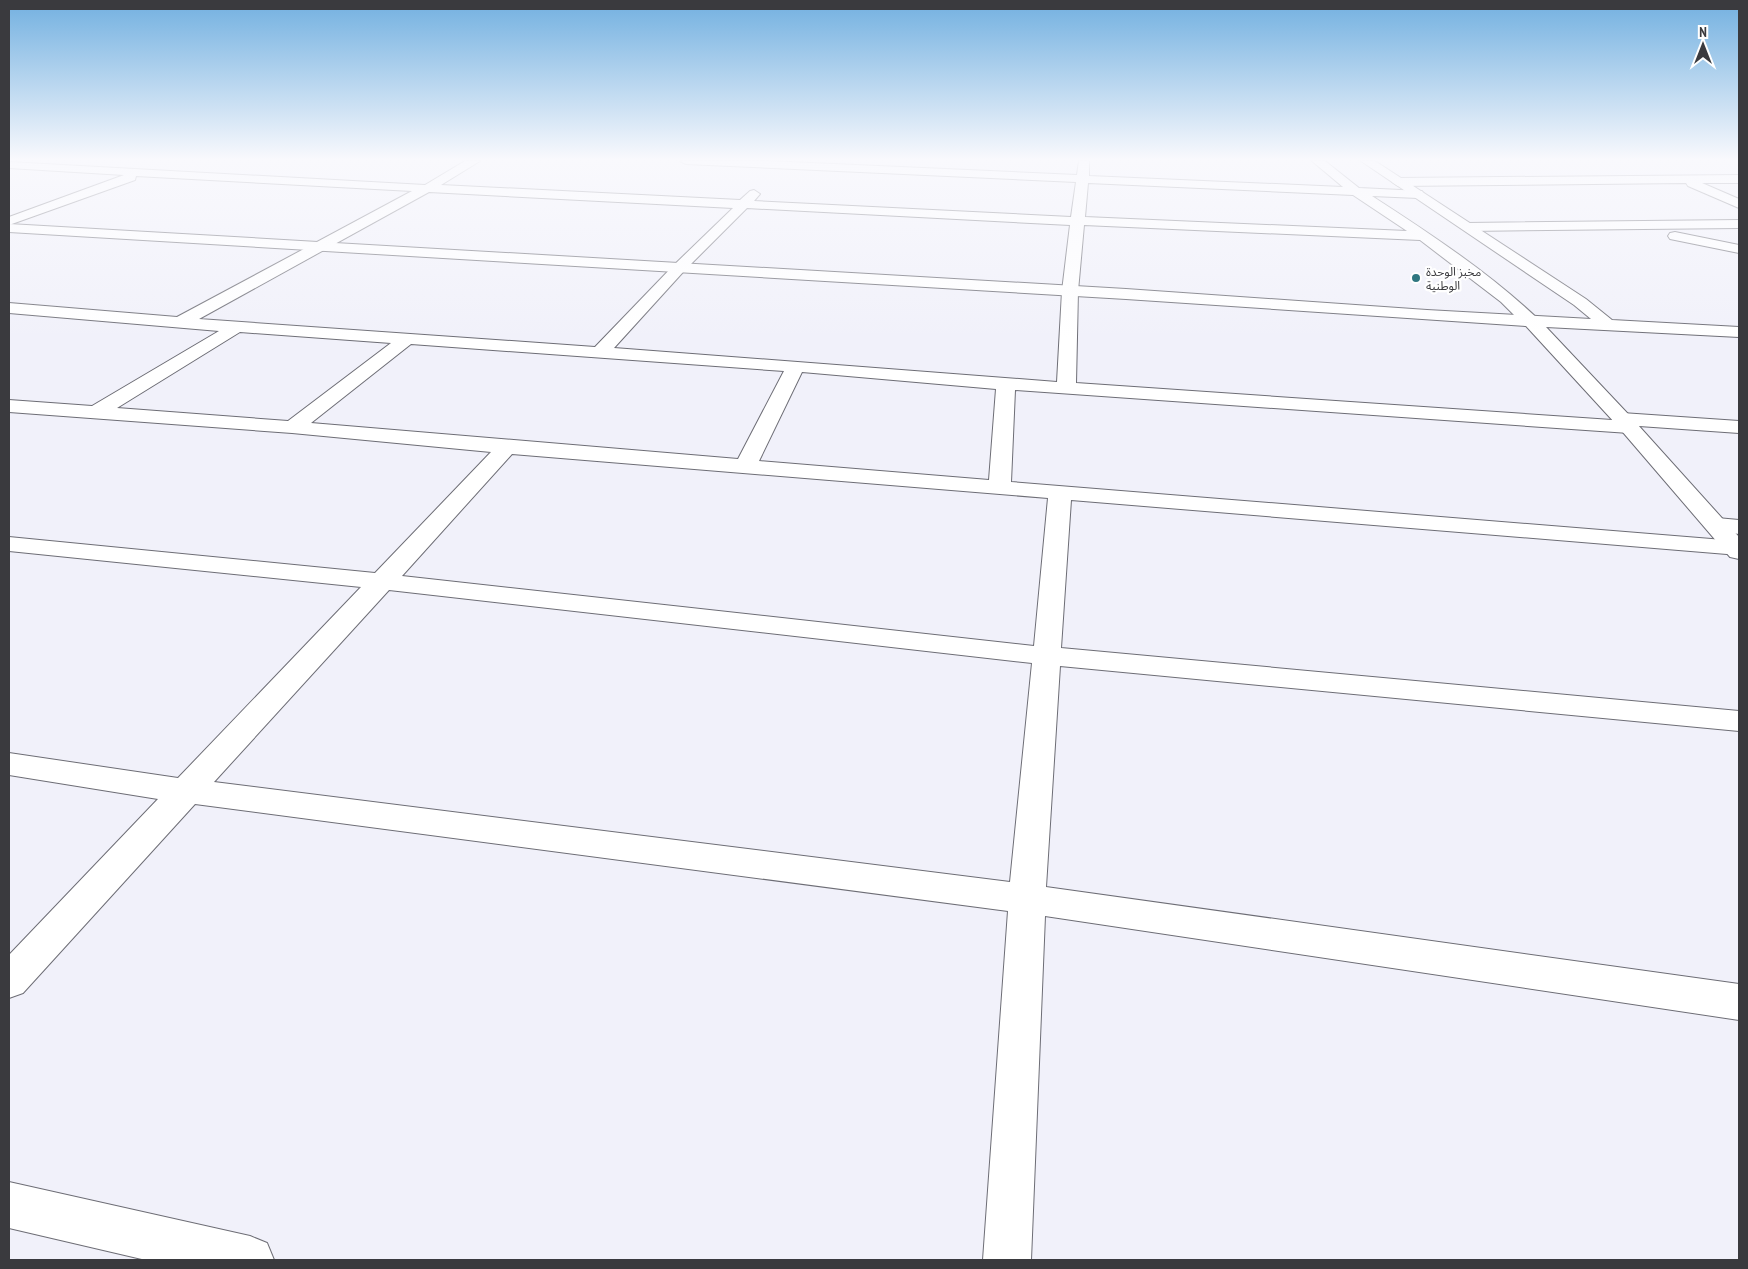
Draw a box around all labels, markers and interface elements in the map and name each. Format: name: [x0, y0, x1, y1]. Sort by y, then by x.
north arrow: [1678, 20, 1728, 70]
text: N: [1699, 23, 1707, 41]
place label: مخبز الوحدة الوطنية: [1426, 264, 1481, 293]
marker: مخبز الوحدة الوطنية: [1410, 272, 1422, 284]

